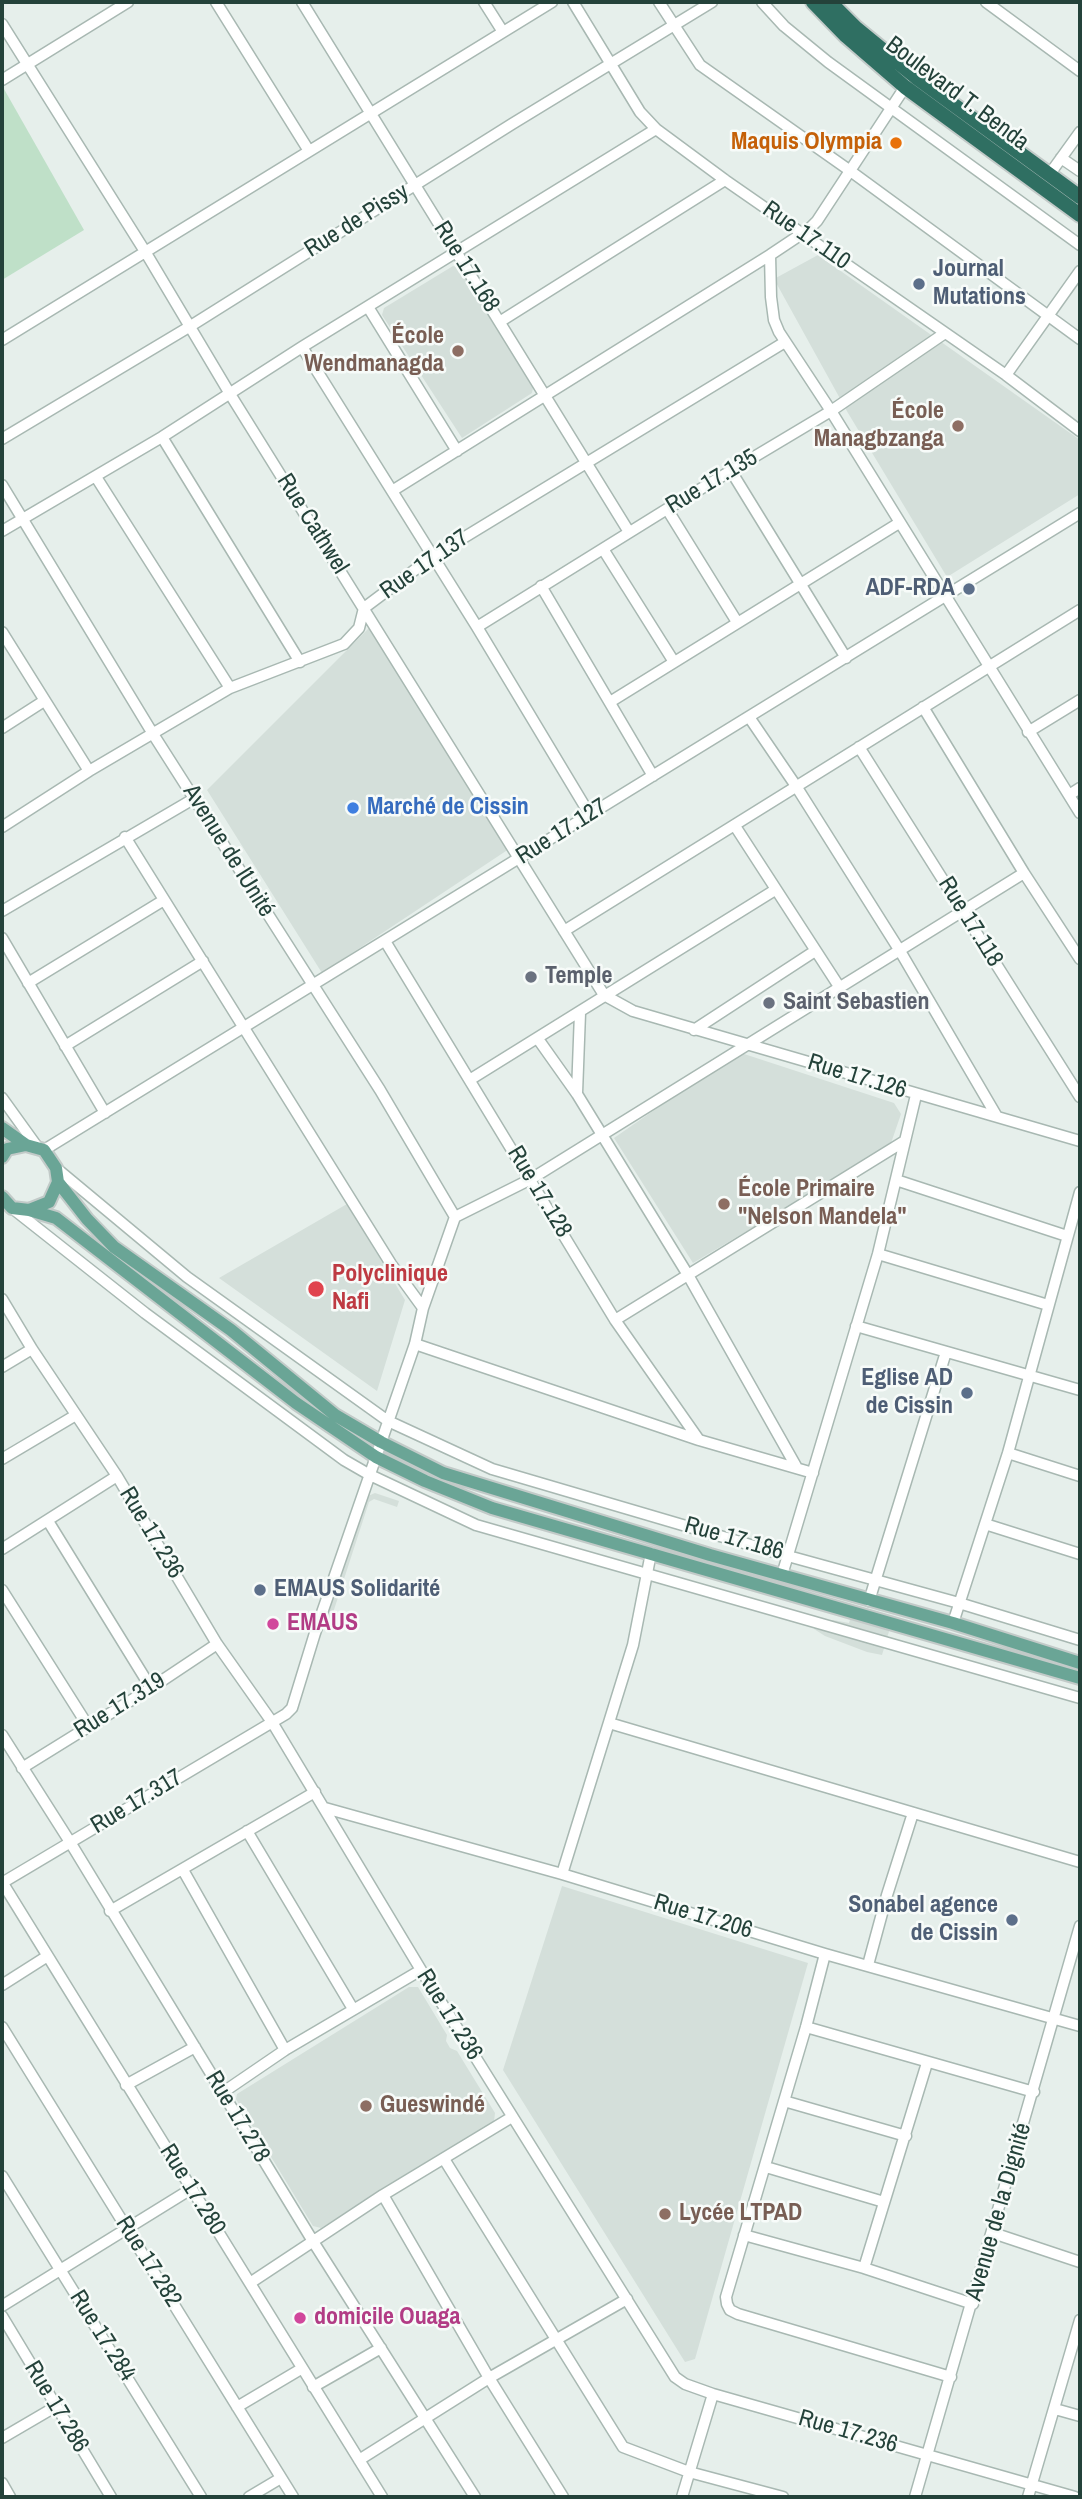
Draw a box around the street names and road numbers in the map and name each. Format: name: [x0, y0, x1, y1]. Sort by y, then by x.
street label: Boulevard T. Benda: [880, 31, 1034, 157]
street label: Rue de Pissy: [300, 178, 414, 264]
street label: Rue 17.110: [757, 195, 855, 277]
street label: Rue 17.168: [427, 216, 505, 318]
street label: Rue 17.135: [661, 443, 763, 521]
street label: Rue Cathwel: [270, 469, 354, 579]
street label: Rue 17.137: [375, 524, 475, 606]
street label: Avenue de l´Unité: [176, 779, 280, 923]
street label: Rue 17.127: [511, 793, 613, 871]
street label: Rue 17.118: [931, 872, 1009, 972]
street label: Rue 17.126: [804, 1048, 910, 1106]
street label: Rue 17.128: [500, 1141, 578, 1243]
street label: Rue 17.236: [112, 1482, 190, 1584]
street label: Rue 17.186: [681, 1511, 787, 1567]
street label: Rue 17.319: [69, 1667, 171, 1745]
street label: Rue 17.317: [86, 1763, 188, 1841]
street label: Rue 17.206: [650, 1888, 756, 1946]
street label: Rue 17.236: [410, 1964, 488, 2066]
street label: Rue 17.278: [198, 2066, 276, 2168]
street label: Avenue de la Dignité: [960, 2120, 1038, 2304]
street label: Rue 17.280: [153, 2139, 231, 2241]
street label: Rue 17.282: [109, 2211, 187, 2313]
street label: Rue 17.284: [63, 2285, 141, 2387]
street label: Rue 17.286: [17, 2356, 95, 2458]
street label: Rue 17.236: [795, 2404, 901, 2460]

